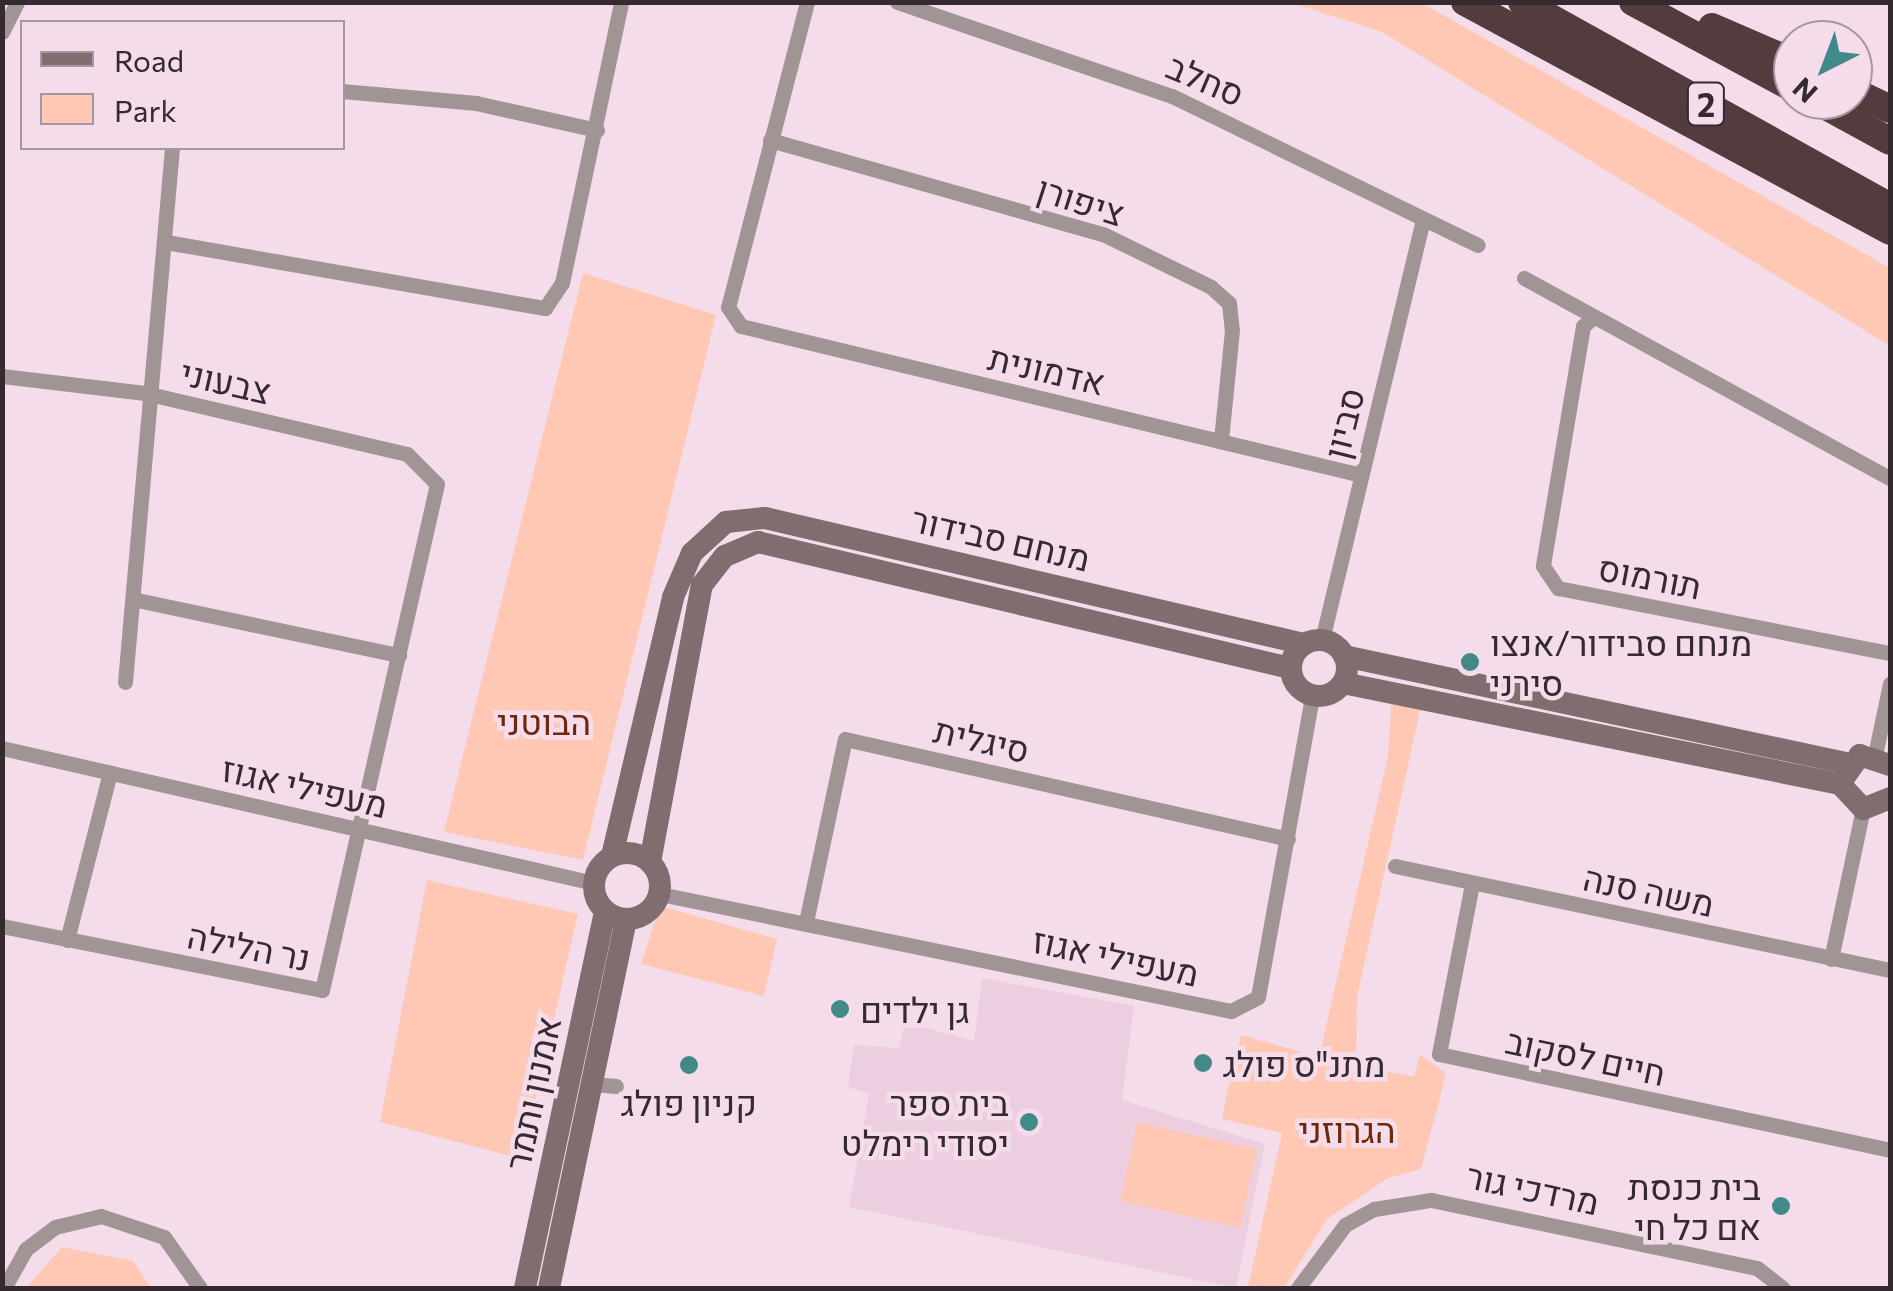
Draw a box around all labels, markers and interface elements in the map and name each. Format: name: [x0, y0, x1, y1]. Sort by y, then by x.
legend: [20, 20, 345, 150]
north arrow: [1773, 20, 1873, 120]
text: Road: [114, 41, 184, 78]
street label: סחלב: [1161, 44, 1251, 114]
text: N: [1785, 71, 1823, 110]
road number: 2: [1686, 77, 1726, 131]
text: Park: [114, 91, 177, 128]
street label: ציפורן: [1032, 166, 1130, 234]
street label: אדמונית: [985, 335, 1109, 403]
street label: צבעוני: [177, 350, 275, 412]
street label: סביון: [1314, 383, 1372, 463]
street label: מנחם סבידור: [908, 497, 1094, 579]
street label: תורמוס: [1595, 545, 1705, 607]
place label: מנחם סבידור/אנצו סירני: [1490, 621, 1752, 703]
marker: מנחם סבידור/אנצו סירני: [1459, 651, 1481, 673]
park label: הבוטני: [497, 700, 591, 742]
street label: סיגלית: [930, 708, 1034, 770]
street label: מעפילי אגוז: [218, 747, 392, 825]
street label: משה סנה: [1580, 856, 1718, 924]
street label: נר הלילה: [184, 914, 314, 978]
street label: מעפילי אגוז: [1029, 918, 1203, 994]
place label: גן ילדים: [860, 988, 970, 1030]
marker: גן ילדים: [829, 998, 851, 1020]
street label: אמנון ותמר: [495, 1012, 569, 1174]
street label: חיים לסקוב: [1502, 1019, 1670, 1093]
place label: מתנ"ס פולג: [1223, 1042, 1386, 1084]
marker: מתנ"ס פולג: [1192, 1052, 1214, 1074]
marker: קניון פולג: [678, 1054, 700, 1076]
place label: קניון פולג: [621, 1081, 757, 1123]
place label: בית ספר יסודי רימלט: [841, 1081, 1009, 1163]
park label: הגרוזני: [1298, 1108, 1396, 1150]
marker: בית ספר יסודי רימלט: [1018, 1111, 1040, 1133]
street label: מרדכי גור: [1463, 1153, 1603, 1223]
place label: בית כנסת אם כל חי: [1628, 1165, 1761, 1247]
marker: בית כנסת אם כל חי: [1770, 1195, 1792, 1217]

